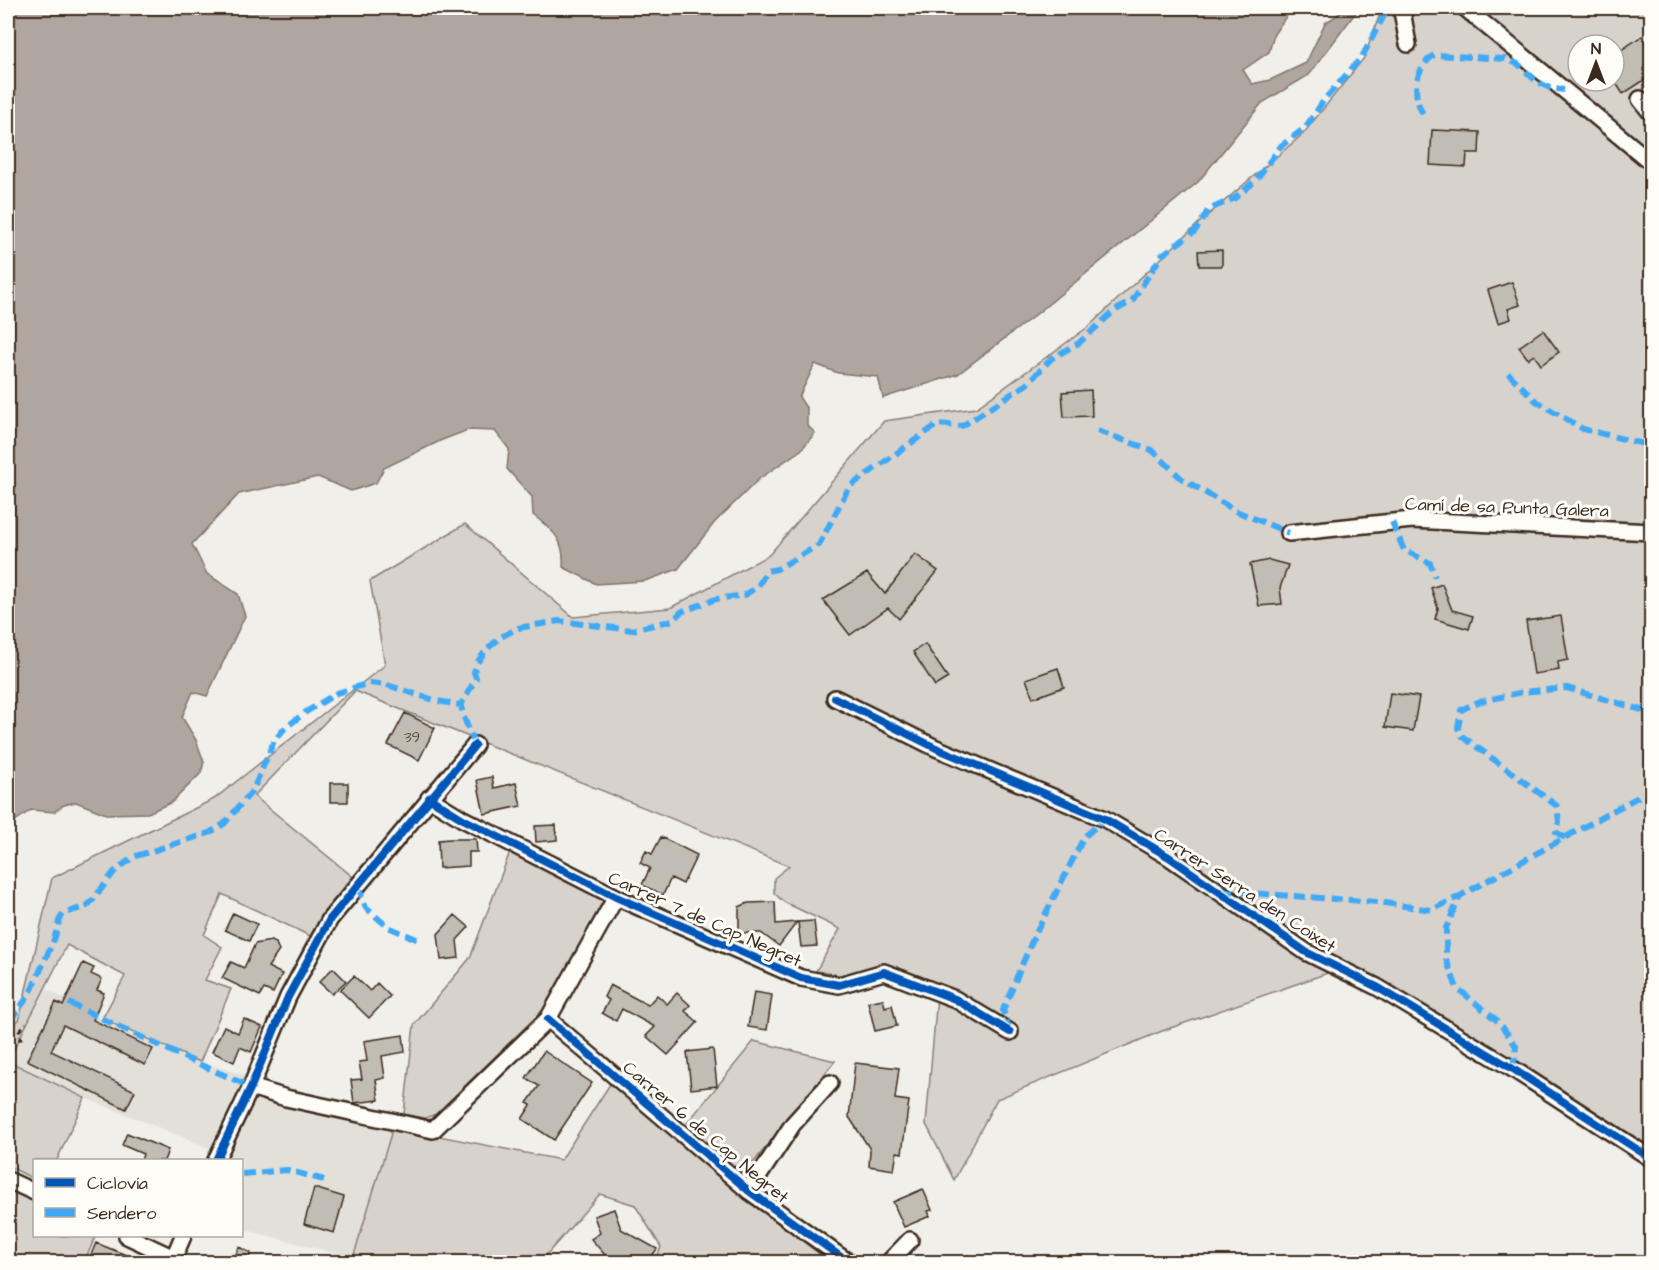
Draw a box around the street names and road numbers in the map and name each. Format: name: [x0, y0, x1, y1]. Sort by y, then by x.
street label: Camí de sa Punta Galera: [1405, 491, 1609, 524]
street label: Carrer Serra den Coixet: [1149, 822, 1341, 959]
street label: Carrer 7 de Cap Negret: [604, 865, 806, 975]
street label: Carrer 6 de Cap Negret: [617, 1055, 795, 1211]

